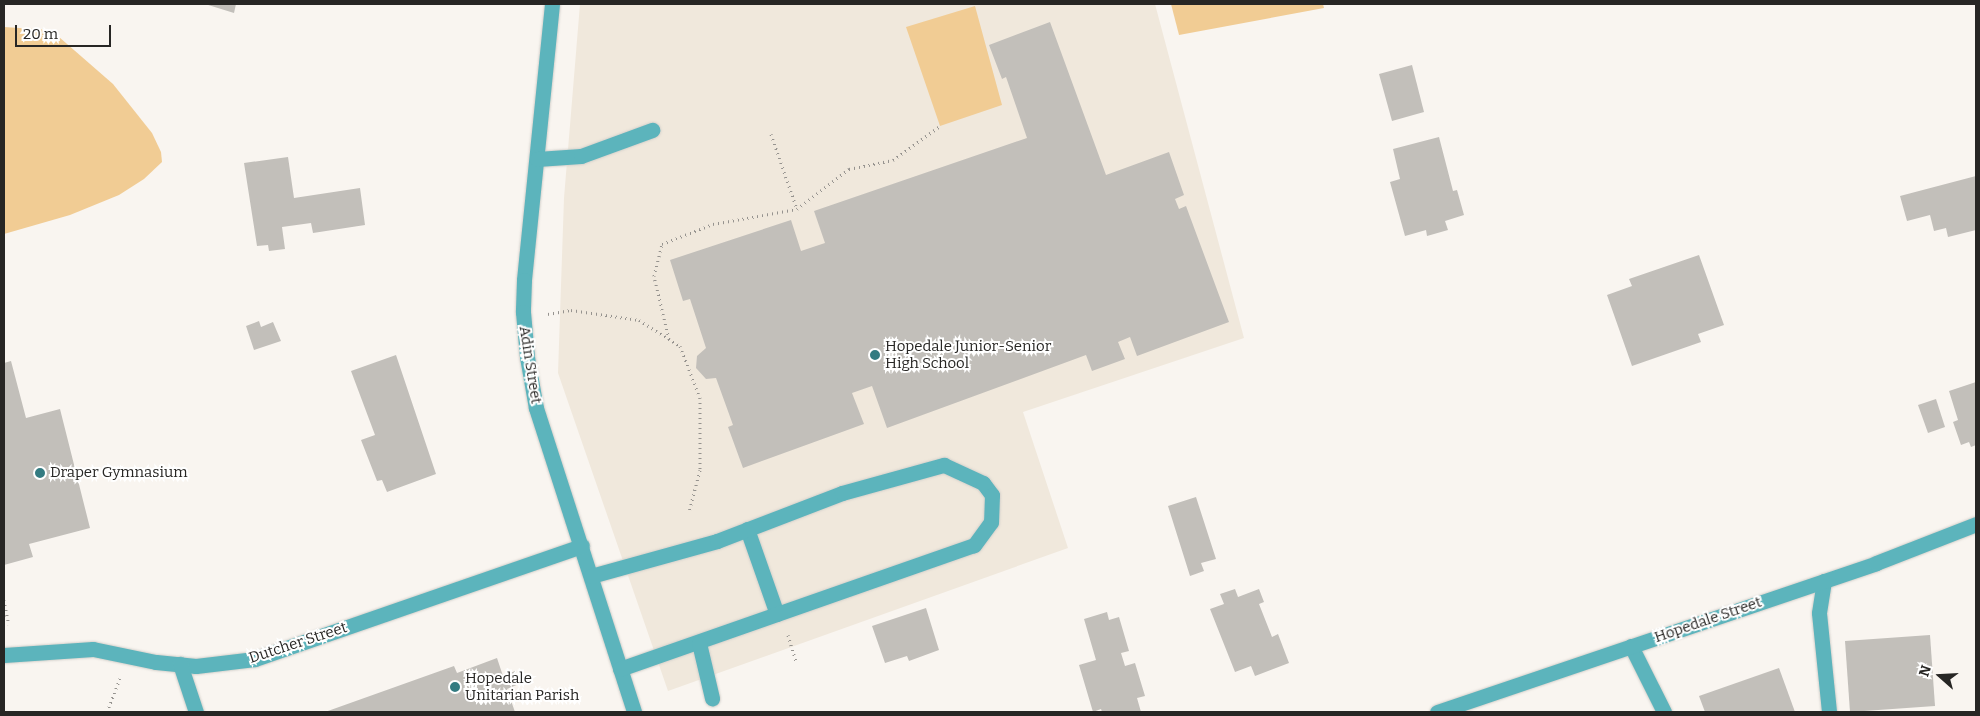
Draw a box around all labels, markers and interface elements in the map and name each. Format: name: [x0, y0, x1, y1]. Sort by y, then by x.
scale bar: [18, 15, 114, 47]
text: 20 m: [23, 25, 58, 43]
street label: Adin Street: [515, 325, 545, 405]
place label: Hopedale Junior-Senior High School: [885, 337, 1051, 372]
marker: Hopedale Junior-Senior High School: [869, 349, 881, 361]
place label: Draper Gymnasium: [50, 464, 188, 482]
marker: Draper Gymnasium: [34, 467, 46, 479]
street label: Hopedale Street: [1652, 593, 1764, 647]
street label: Dutcher Street: [247, 619, 349, 667]
north arrow: [1915, 651, 1965, 701]
text: N: [1916, 663, 1935, 679]
place label: Hopedale Unitarian Parish: [465, 669, 579, 704]
marker: Hopedale Unitarian Parish: [449, 681, 461, 693]

